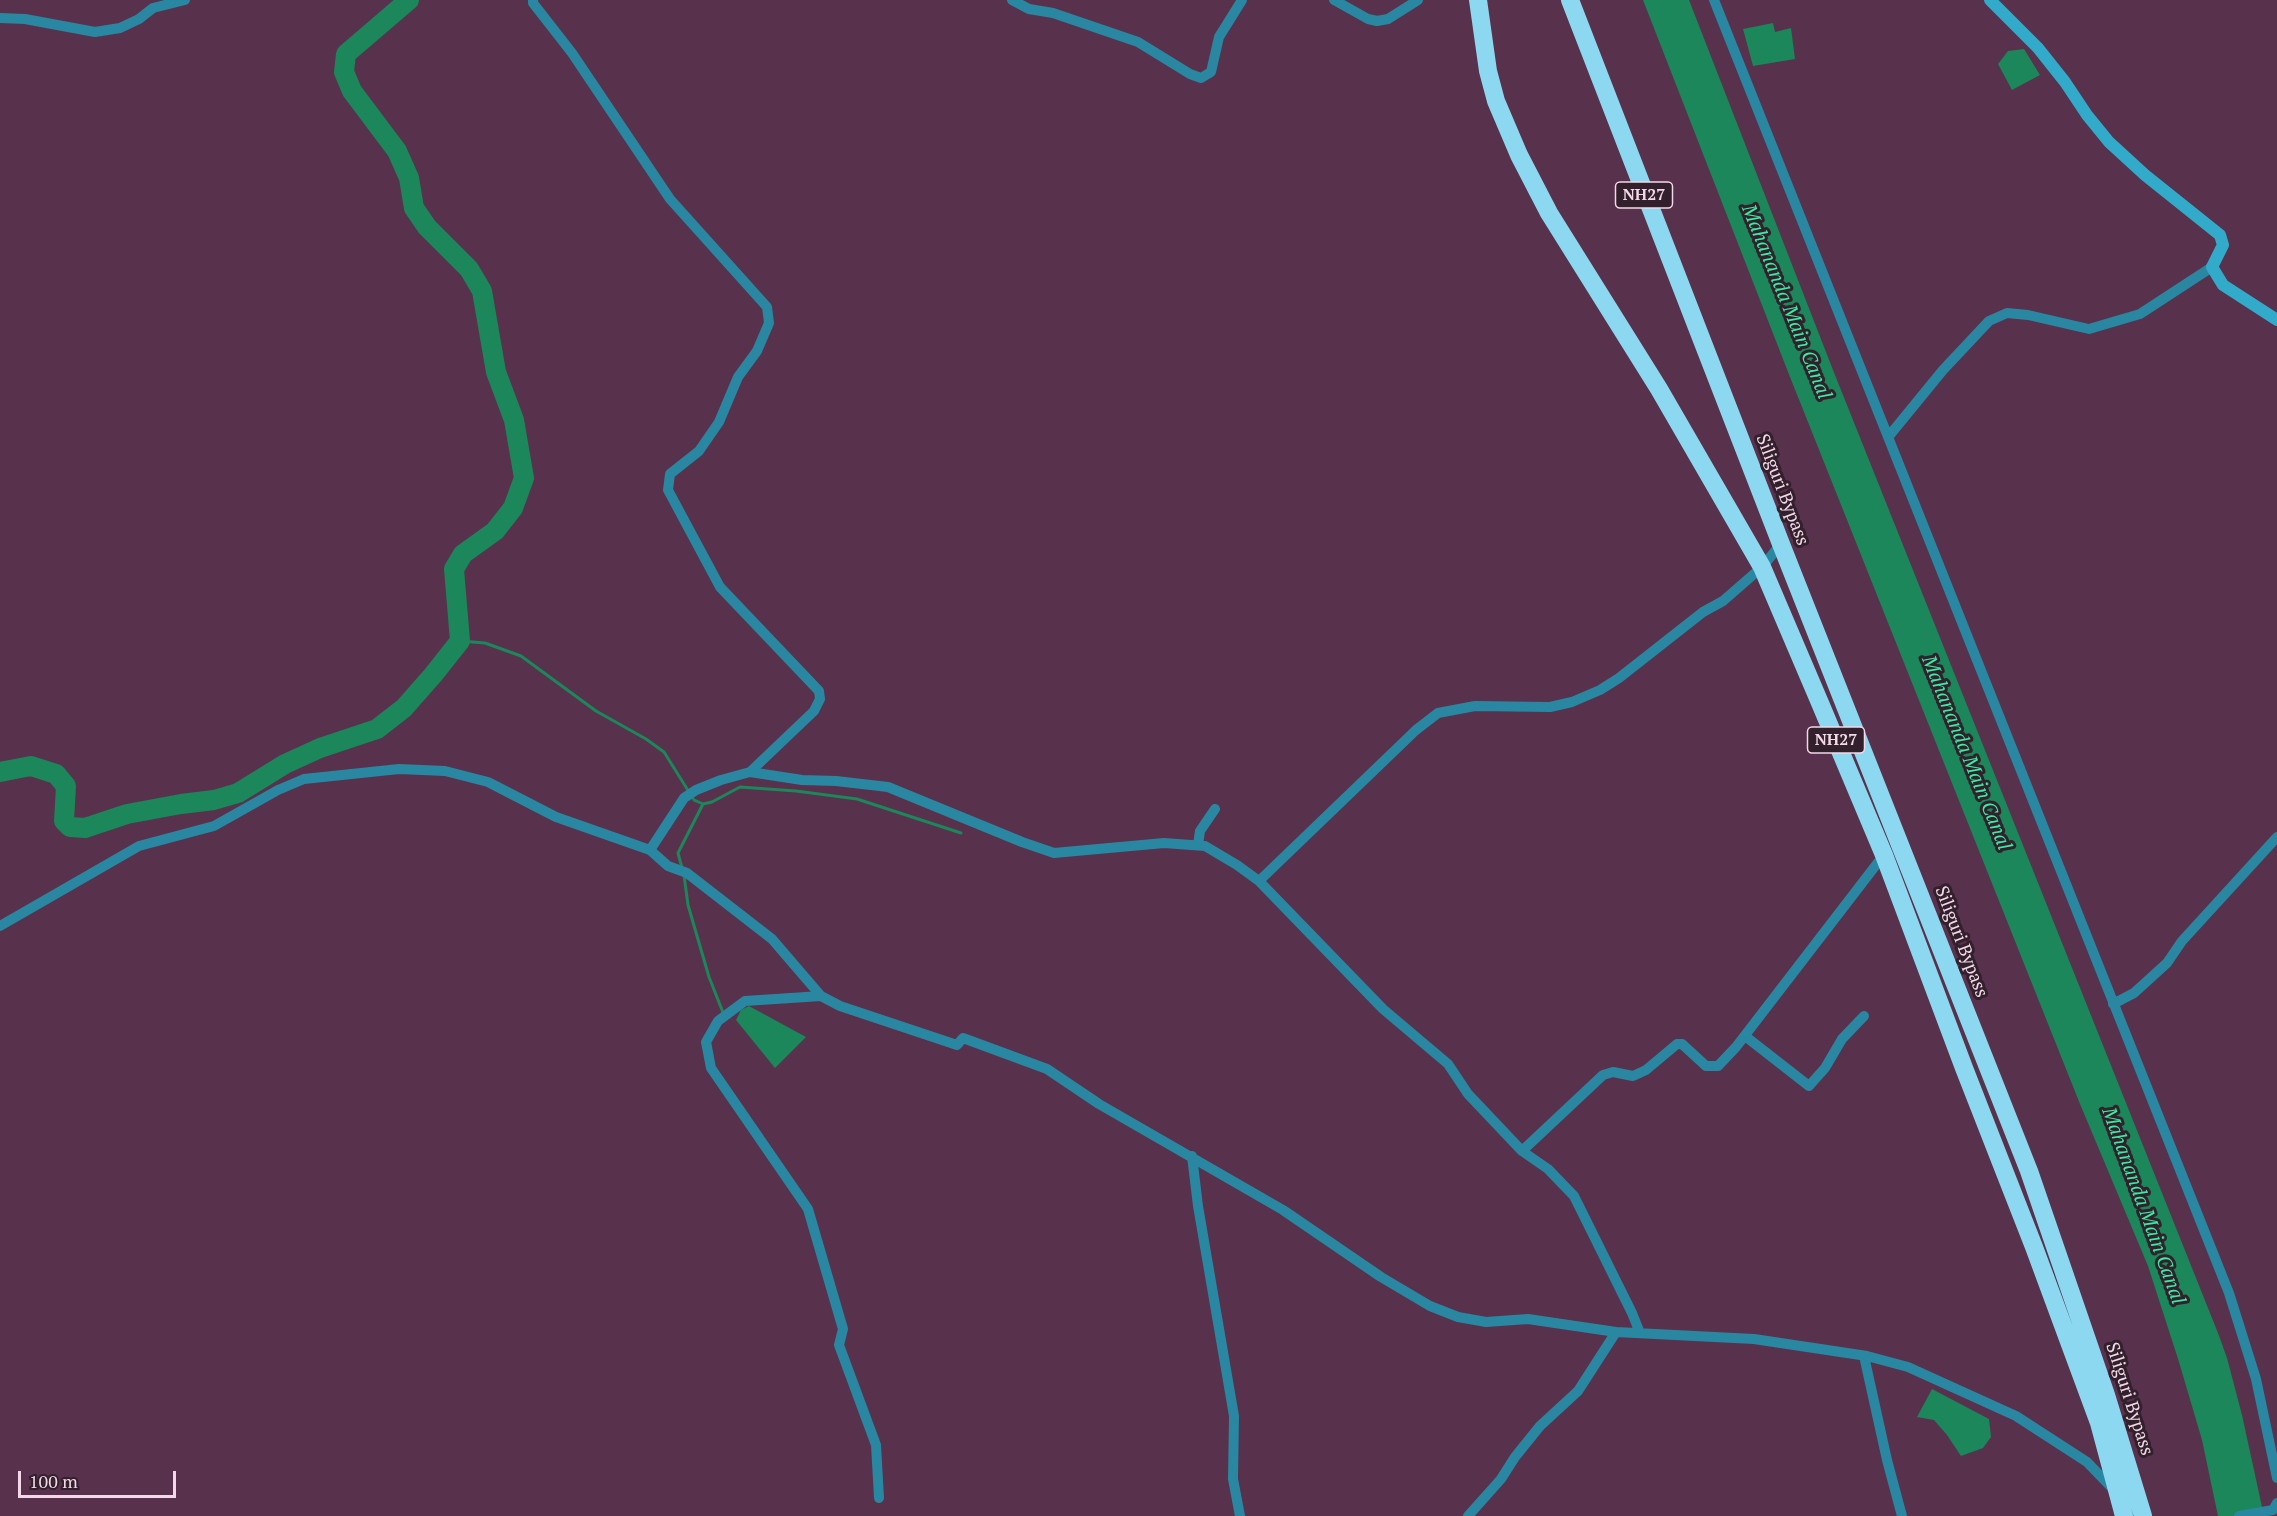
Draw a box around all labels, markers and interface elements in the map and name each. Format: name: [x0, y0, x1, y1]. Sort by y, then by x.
road number: NH27: [1616, 182, 1672, 208]
water label: Mahananda Main Canal: [1736, 201, 1836, 403]
street label: Siliguri Bypass: [1751, 431, 1813, 549]
water label: Mahananda Main Canal: [1916, 652, 2016, 854]
road number: NH27: [1808, 727, 1864, 753]
street label: Siliguri Bypass: [1930, 883, 1992, 1001]
water label: Mahananda Main Canal: [2096, 1104, 2190, 1308]
street label: Siliguri Bypass: [2101, 1340, 2157, 1458]
scale bar: [21, 1459, 178, 1497]
text: 100 m: [29, 1469, 78, 1493]

